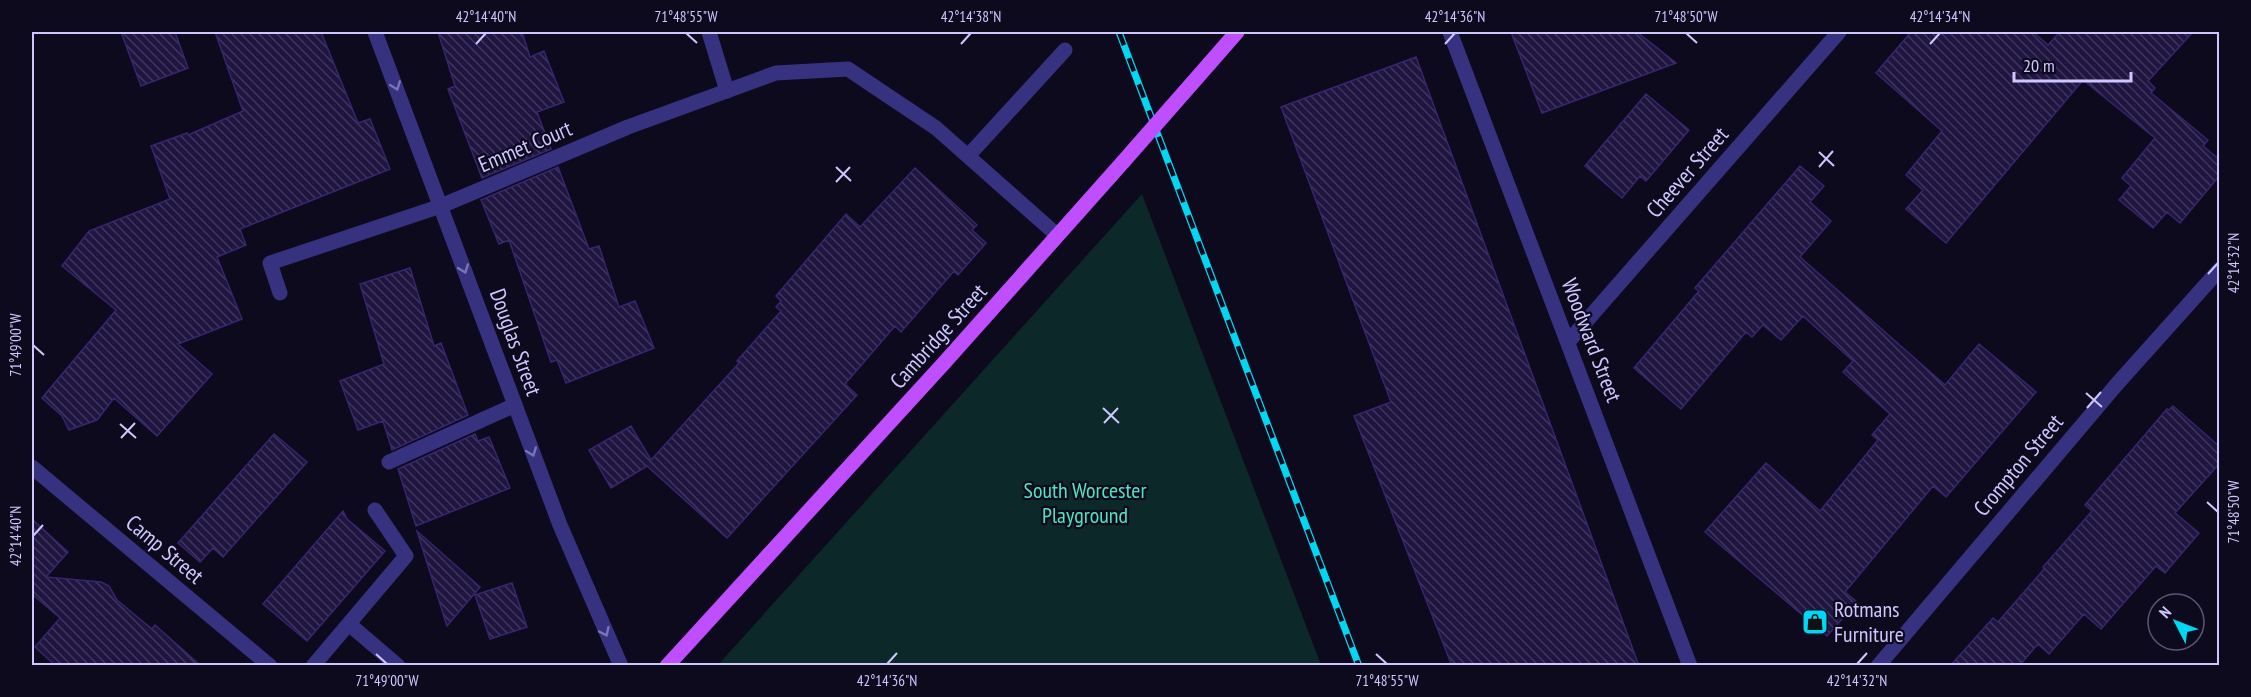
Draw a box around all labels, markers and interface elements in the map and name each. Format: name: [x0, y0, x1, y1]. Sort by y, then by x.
text: 42°14'40"N: [456, 7, 516, 26]
text: 71°48'55"W: [654, 7, 718, 26]
text: 42°14'38"N: [941, 7, 1001, 26]
text: 42°14'36"N: [1425, 7, 1485, 26]
text: 71°48'50"W: [1654, 7, 1718, 26]
text: 42°14'34"N: [1910, 7, 1970, 26]
scale bar: [2014, 45, 2131, 83]
text: 20 m: [2023, 54, 2055, 77]
one-way arrow: [389, 80, 401, 91]
street label: Emmet Court: [474, 114, 576, 178]
street label: Cheever Street: [1640, 121, 1734, 223]
text: 42°14'32"N: [2224, 233, 2243, 293]
one-way arrow: [457, 263, 470, 274]
street label: Woodward Street: [1556, 274, 1628, 406]
street label: Cambridge Street: [884, 278, 992, 394]
street label: Douglas Street: [484, 285, 548, 399]
text: 71°49'00"W: [6, 313, 25, 377]
street label: Crompton Street: [1967, 408, 2069, 522]
one-way arrow: [525, 446, 538, 457]
park label: South Worcester Playground: [1023, 476, 1147, 529]
text: 71°48'50"W: [2224, 480, 2243, 544]
text: 42°14'40"N: [6, 506, 25, 566]
street label: Camp Street: [120, 508, 210, 590]
north arrow: [2146, 592, 2206, 652]
place label: Rotmans Furniture: [1834, 595, 1904, 648]
text: N: [2155, 602, 2175, 622]
shop icon: Rotmans Furniture: [1800, 607, 1830, 637]
one-way arrow: [598, 626, 610, 637]
text: 71°49'00"W: [355, 671, 419, 690]
text: 42°14'36"N: [857, 671, 917, 690]
text: 71°48'55"W: [1355, 671, 1419, 690]
text: 42°14'32"N: [1827, 671, 1887, 690]

